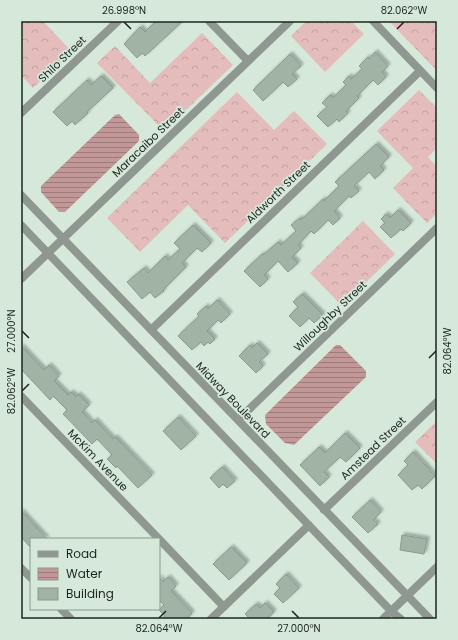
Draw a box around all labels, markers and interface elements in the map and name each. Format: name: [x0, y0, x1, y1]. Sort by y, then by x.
text: 26.998°N: [102, 3, 146, 18]
text: 82.062°W: [381, 3, 427, 18]
street label: Shilo Street: [34, 32, 90, 86]
street label: Maracaibo Street: [108, 103, 188, 181]
street label: Aldworth Street: [242, 157, 314, 227]
street label: Willoughby Street: [290, 277, 370, 355]
text: 27.000°N: [4, 309, 19, 353]
text: 82.064°W: [440, 327, 455, 374]
street label: Midway Boulevard: [192, 358, 274, 442]
text: 82.062°W: [4, 368, 19, 414]
street label: Amstead Street: [337, 413, 409, 483]
street label: McKim Avenue: [64, 425, 132, 495]
legend: [30, 538, 160, 610]
text: Road: [66, 545, 97, 562]
text: Water: [66, 565, 103, 582]
text: Building: [66, 585, 114, 602]
text: 82.064°W: [136, 621, 183, 636]
text: 27.000°N: [277, 621, 321, 636]

